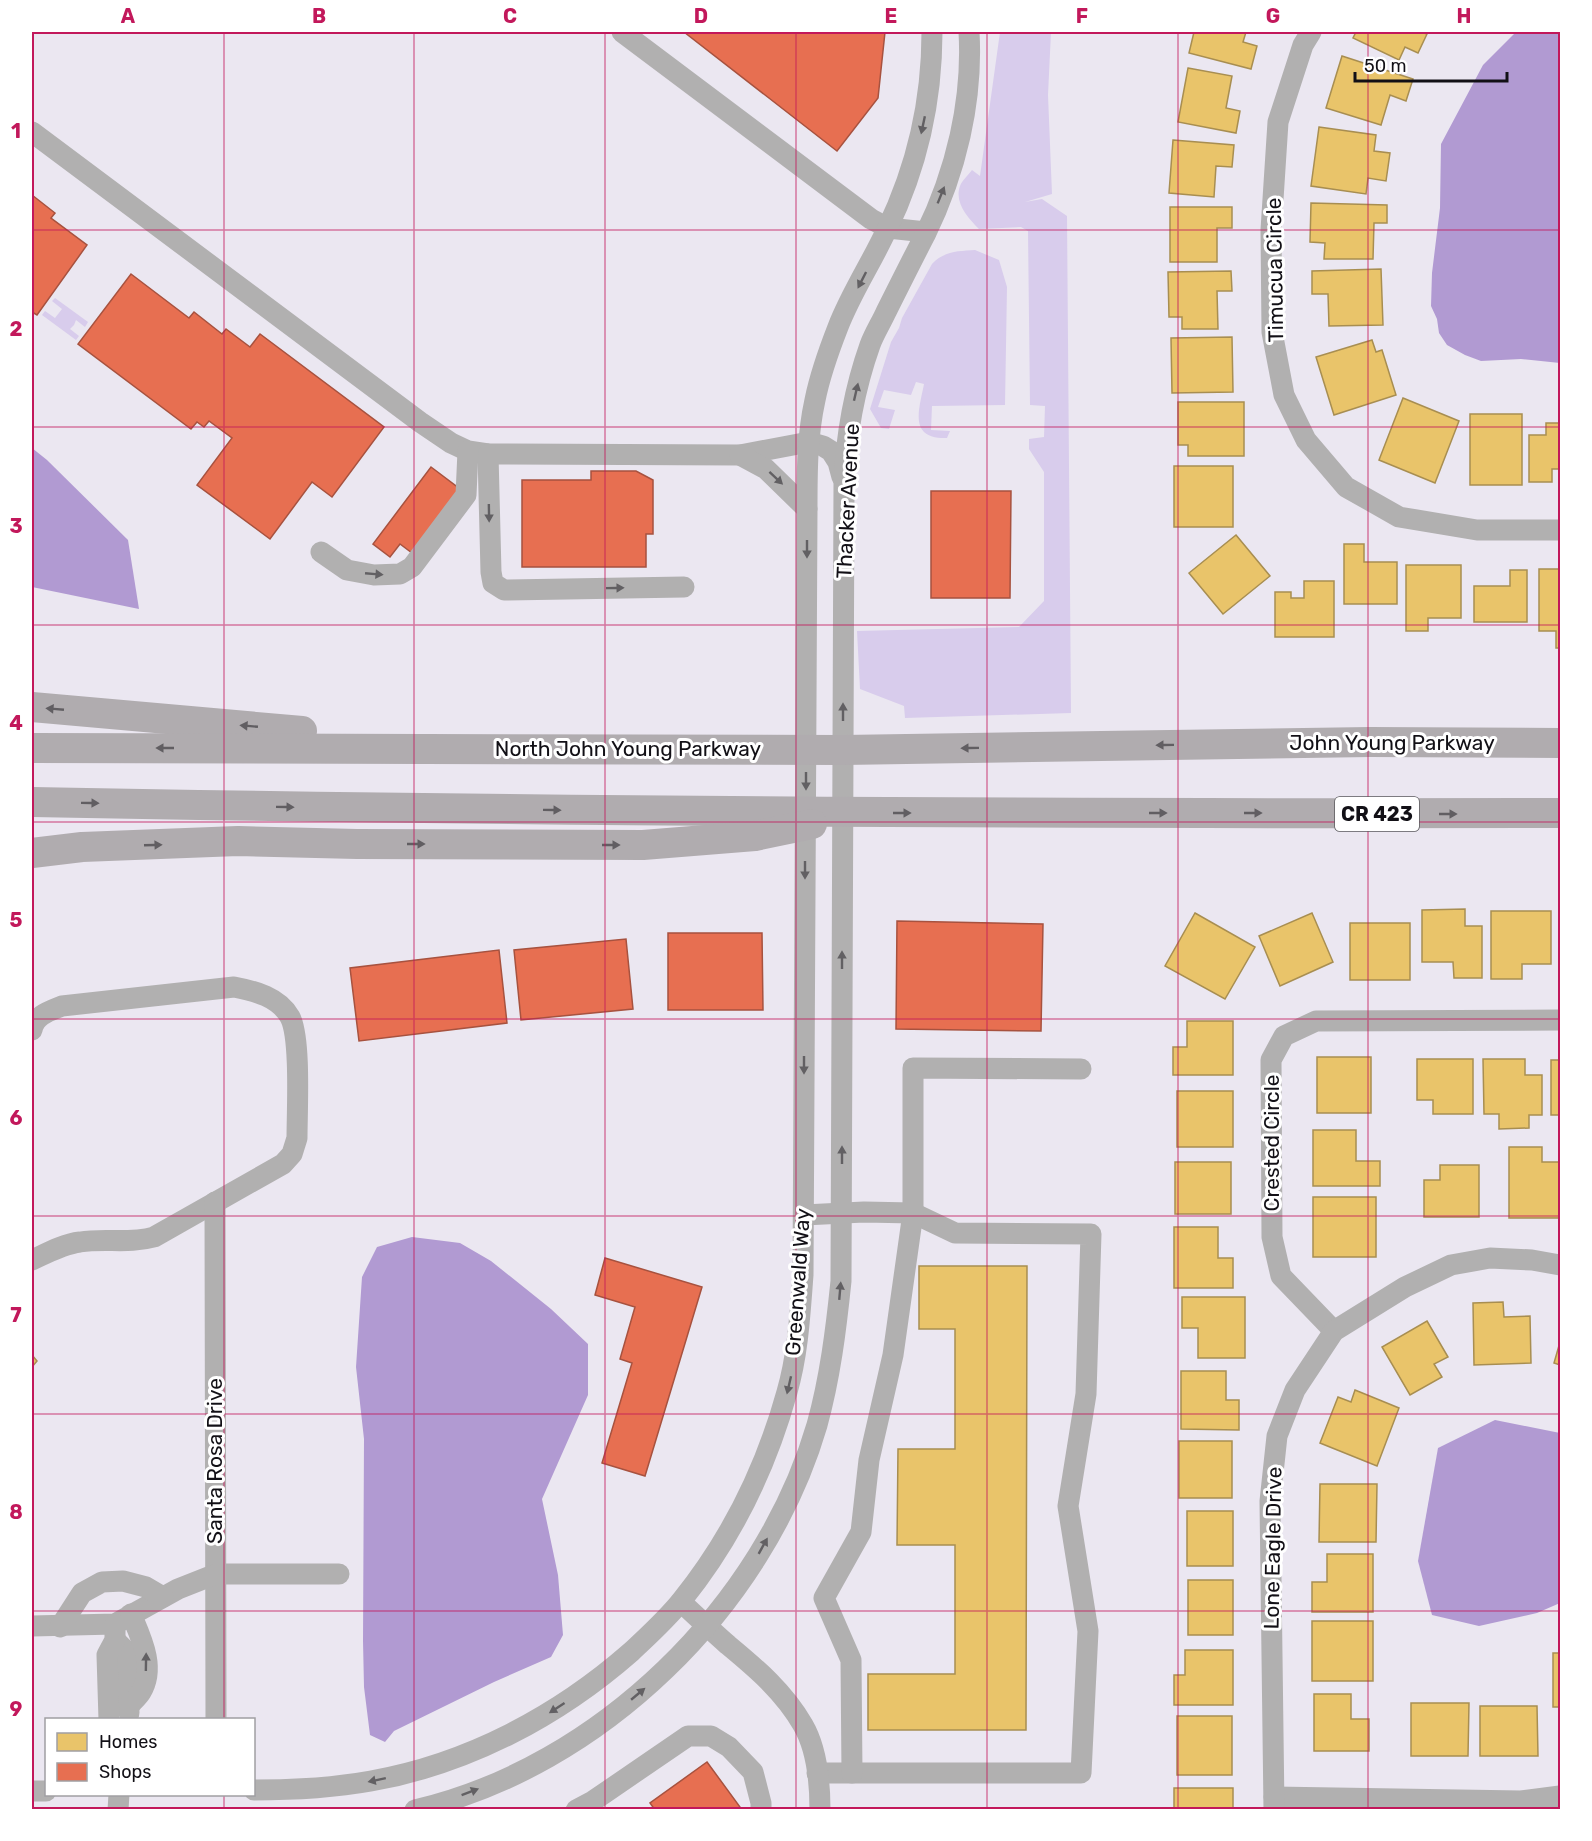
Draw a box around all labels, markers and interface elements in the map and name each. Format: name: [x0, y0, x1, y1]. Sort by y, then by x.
text: A: [121, 4, 136, 28]
text: B: [312, 4, 326, 28]
text: C: [503, 4, 517, 28]
text: D: [694, 4, 708, 28]
text: E: [885, 4, 897, 28]
text: F: [1076, 4, 1088, 28]
text: G: [1266, 4, 1280, 28]
text: H: [1457, 4, 1471, 28]
scale bar: [1355, 45, 1506, 83]
text: 50 m: [1364, 55, 1407, 77]
one-way arrow: [918, 116, 927, 135]
text: 1: [11, 119, 21, 143]
one-way arrow: [936, 185, 946, 203]
street label: Timucua Circle: [1261, 197, 1288, 343]
one-way arrow: [857, 271, 866, 288]
text: 2: [10, 317, 23, 341]
one-way arrow: [851, 383, 861, 401]
street label: Thacker Avenue: [831, 423, 864, 579]
one-way arrow: [769, 471, 783, 485]
one-way arrow: [484, 503, 494, 522]
text: 3: [9, 514, 23, 538]
one-way arrow: [802, 540, 812, 559]
one-way arrow: [364, 569, 383, 579]
one-way arrow: [606, 583, 625, 593]
one-way arrow: [838, 703, 848, 722]
one-way arrow: [46, 704, 65, 714]
text: 4: [9, 711, 23, 735]
one-way arrow: [240, 721, 259, 731]
street label: John Young Parkway: [1289, 730, 1495, 755]
street label: North John Young Parkway: [495, 736, 762, 761]
one-way arrow: [1156, 740, 1175, 750]
one-way arrow: [155, 743, 174, 753]
one-way arrow: [961, 743, 980, 753]
one-way arrow: [801, 771, 811, 790]
road number: CR 423: [1335, 797, 1419, 831]
one-way arrow: [80, 798, 99, 808]
one-way arrow: [275, 802, 294, 812]
one-way arrow: [543, 805, 562, 815]
one-way arrow: [892, 808, 911, 818]
one-way arrow: [1149, 808, 1168, 818]
one-way arrow: [1243, 809, 1262, 818]
one-way arrow: [1438, 809, 1457, 819]
one-way arrow: [406, 839, 425, 849]
one-way arrow: [143, 840, 162, 849]
one-way arrow: [601, 840, 620, 850]
one-way arrow: [800, 861, 810, 880]
text: 5: [10, 908, 23, 932]
one-way arrow: [837, 950, 847, 969]
one-way arrow: [799, 1056, 809, 1075]
street label: Crested Circle: [1259, 1074, 1284, 1212]
text: 6: [9, 1106, 23, 1130]
one-way arrow: [837, 1145, 847, 1164]
street label: Greenwald Way: [780, 1207, 815, 1357]
one-way arrow: [835, 1281, 845, 1300]
text: 7: [10, 1303, 22, 1327]
one-way arrow: [783, 1376, 793, 1394]
street label: Santa Rosa Drive: [202, 1378, 227, 1544]
street label: Lone Eagle Drive: [1259, 1466, 1286, 1630]
text: 8: [9, 1500, 23, 1524]
one-way arrow: [758, 1537, 768, 1554]
one-way arrow: [141, 1652, 151, 1671]
one-way arrow: [630, 1688, 646, 1701]
text: 9: [10, 1697, 23, 1721]
one-way arrow: [549, 1702, 565, 1713]
legend: [45, 1718, 255, 1796]
text: Homes: [99, 1731, 157, 1753]
text: Shops: [99, 1761, 151, 1783]
one-way arrow: [368, 1775, 386, 1785]
one-way arrow: [462, 1787, 480, 1797]

